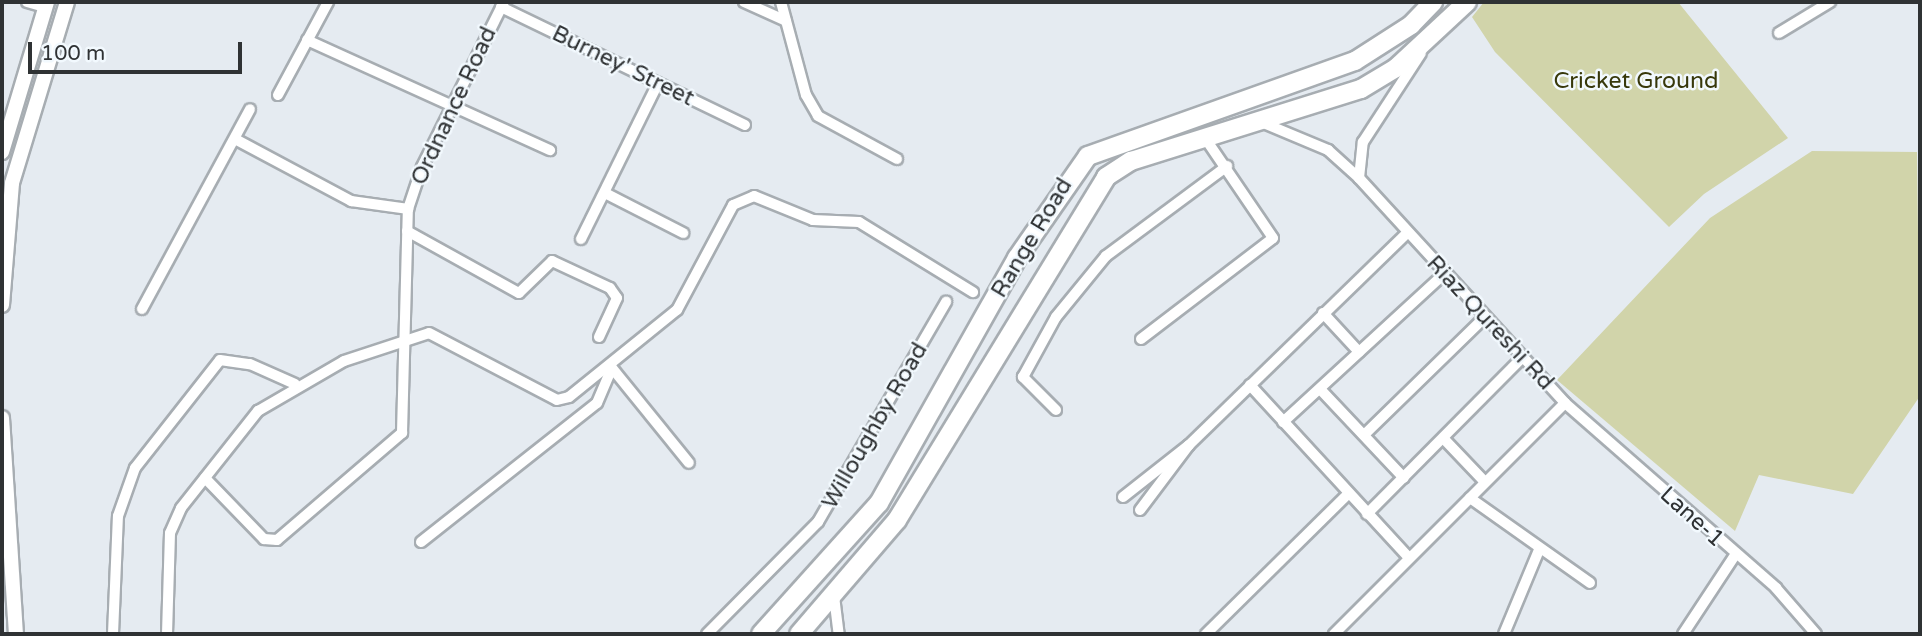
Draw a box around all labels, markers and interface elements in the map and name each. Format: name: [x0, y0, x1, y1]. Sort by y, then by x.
street label: Burney' Street: [547, 20, 699, 112]
street label: Ordnance Road: [405, 23, 503, 189]
scale bar: [32, 28, 245, 72]
text: 100 m: [41, 41, 105, 66]
park label: Cricket Ground: [1553, 67, 1719, 95]
street label: Range Road: [986, 173, 1078, 303]
street label: Riaz Qureshi Rd: [1421, 250, 1559, 396]
street label: Willoughby Road: [816, 338, 934, 514]
street label: Lane-1: [1654, 481, 1730, 553]

